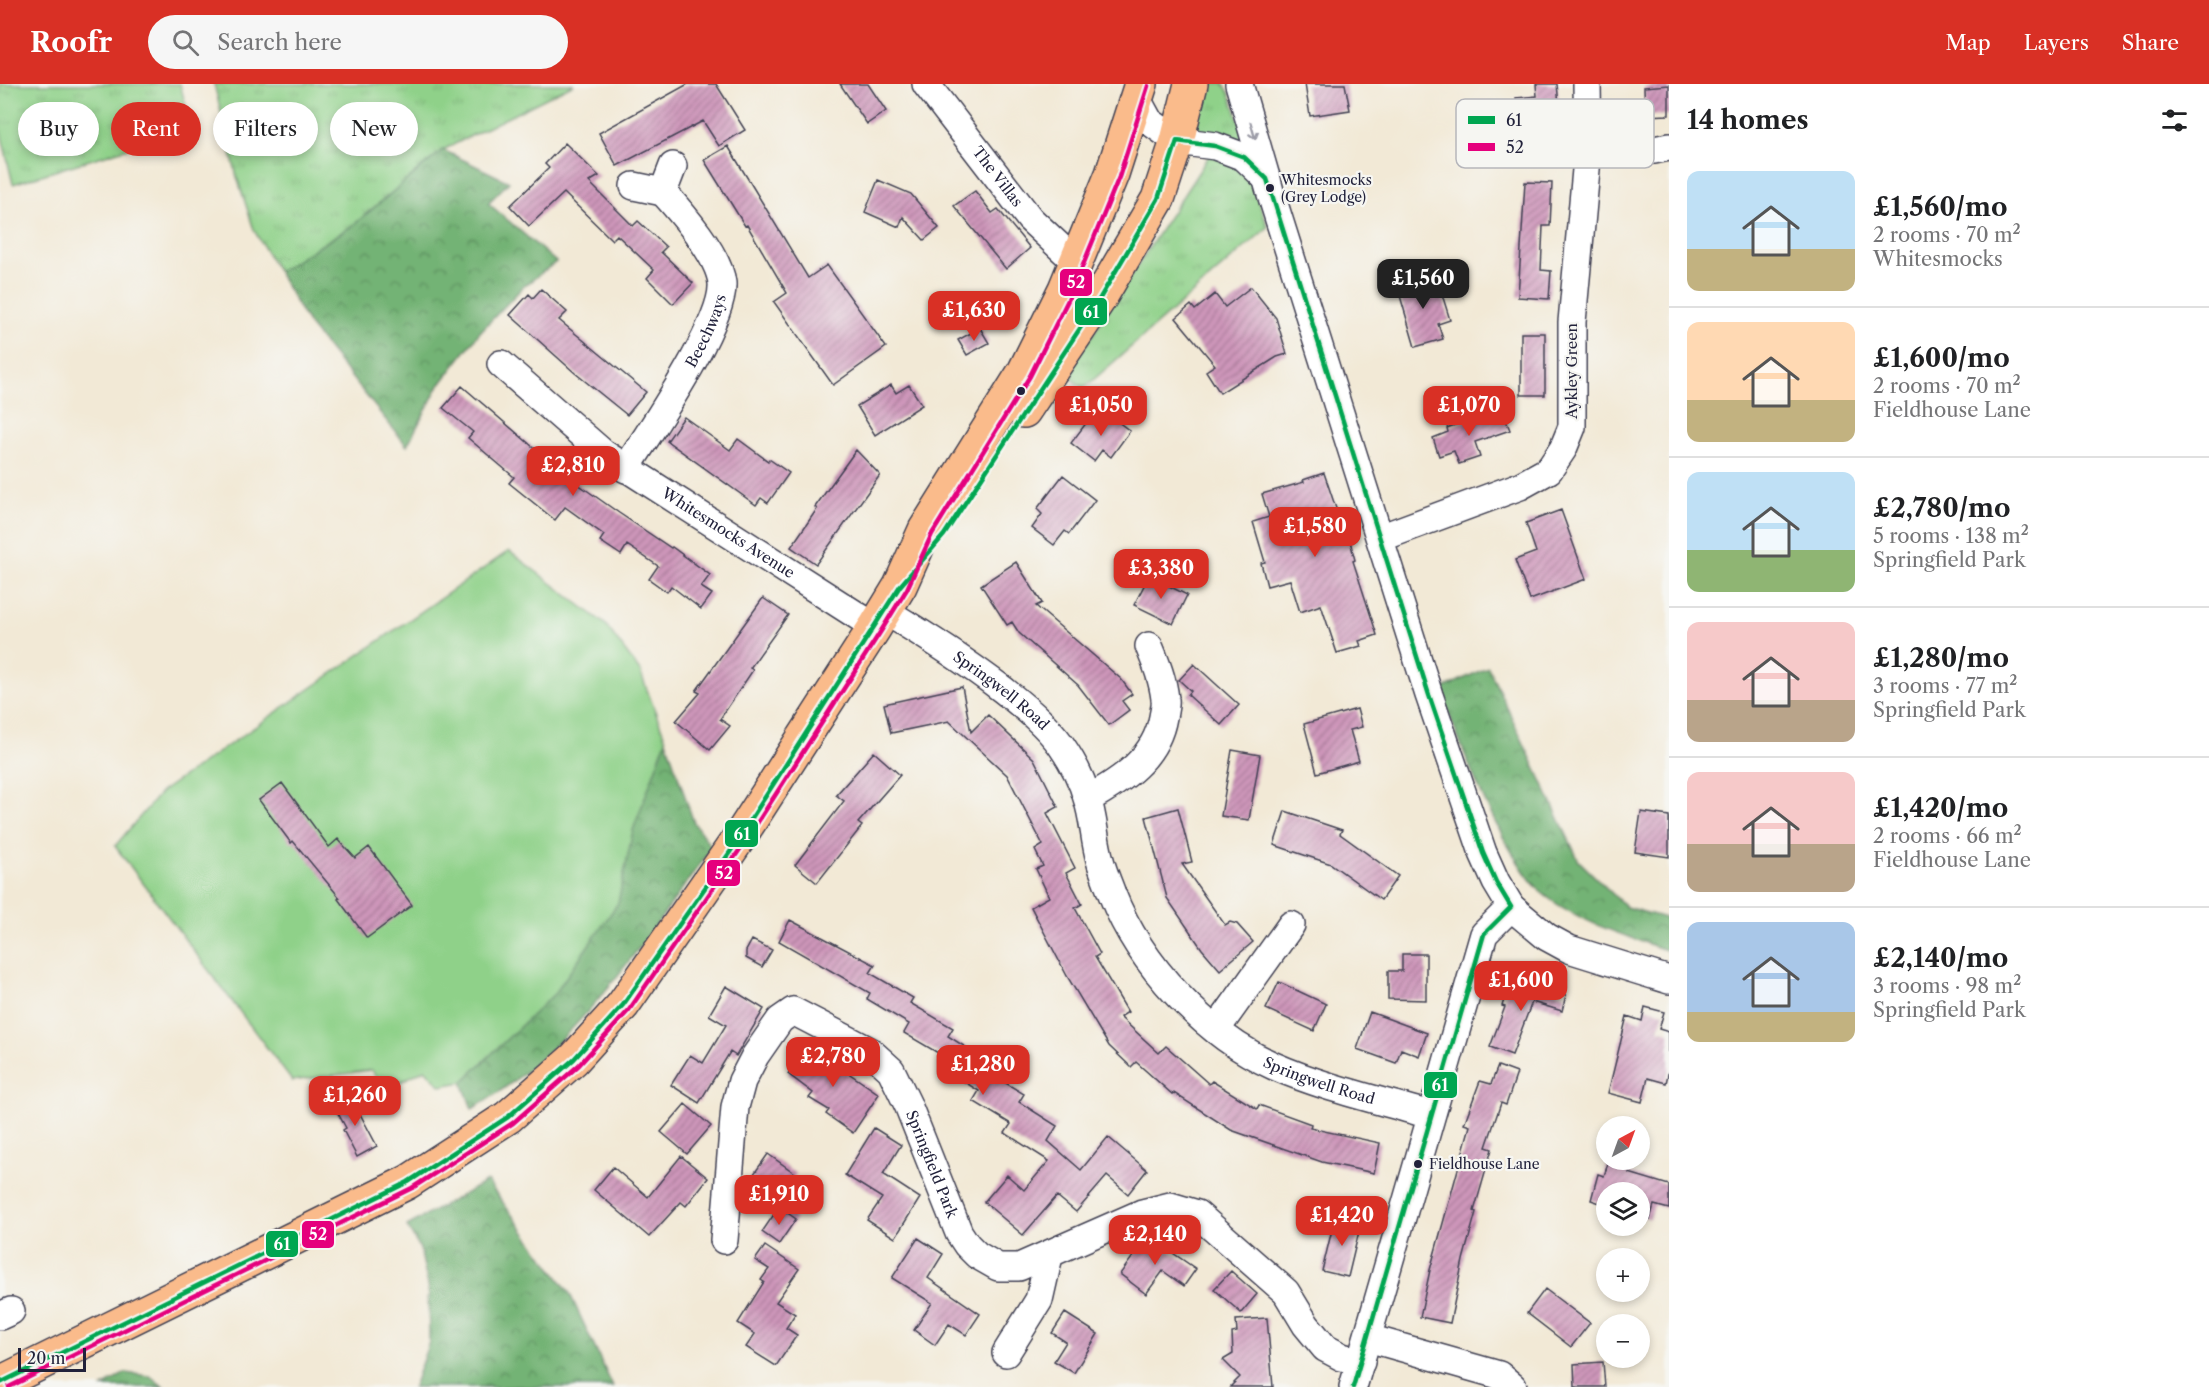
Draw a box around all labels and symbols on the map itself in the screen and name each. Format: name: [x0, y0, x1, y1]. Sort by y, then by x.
legend: [1456, 99, 1654, 168]
text: 61: [1506, 110, 1522, 130]
one-way arrow: [1248, 121, 1260, 140]
text: 52: [1506, 137, 1524, 157]
street label: The Villas: [969, 142, 1027, 210]
place label: Whitesmocks (Grey Lodge): [1280, 171, 1372, 206]
marker: Whitesmocks (Grey Lodge): [1264, 182, 1276, 194]
pin: £1,560: [1374, 259, 1472, 310]
line badge: 52: [1059, 268, 1093, 297]
text: 52: [1067, 272, 1085, 292]
pin: £1,630: [925, 291, 1023, 342]
street label: Beechways: [681, 292, 730, 371]
line badge: 61: [1074, 297, 1108, 326]
text: 61: [1083, 302, 1100, 322]
street label: Aykley Green: [1562, 322, 1581, 420]
unlabelled marker: [1015, 385, 1027, 397]
pin: £1,050: [1052, 386, 1150, 437]
pin: £1,070: [1420, 386, 1518, 437]
pin: £2,810: [524, 446, 622, 497]
street label: Whitesmocks Avenue: [658, 483, 798, 582]
pin: £1,580: [1266, 507, 1364, 558]
pin: £3,380: [1112, 549, 1210, 600]
street label: Springwell Road: [950, 647, 1053, 734]
line badge: 61: [724, 819, 759, 848]
text: 61: [734, 824, 751, 844]
line badge: 52: [706, 859, 741, 887]
text: 52: [715, 863, 733, 883]
pin: £1,600: [1472, 961, 1570, 1012]
pin: £2,780: [784, 1037, 882, 1088]
pin: £1,280: [934, 1045, 1032, 1096]
street label: Springwell Road: [1260, 1052, 1377, 1108]
line badge: 61: [1423, 1071, 1458, 1099]
text: 61: [1432, 1075, 1449, 1095]
pin: £1,260: [306, 1076, 404, 1127]
street label: Springfield Park: [902, 1107, 963, 1222]
north arrow: [1596, 1116, 1650, 1170]
place label: Fieldhouse Lane: [1429, 1155, 1540, 1173]
marker: Fieldhouse Lane: [1412, 1158, 1424, 1170]
pin: £1,910: [730, 1175, 828, 1226]
pin: £1,420: [1293, 1196, 1391, 1247]
pin: £2,140: [1106, 1215, 1204, 1266]
line badge: 52: [301, 1220, 335, 1249]
text: 52: [309, 1224, 327, 1244]
line badge: 61: [265, 1230, 299, 1258]
text: 61: [274, 1234, 291, 1254]
scale bar: [18, 1345, 86, 1372]

